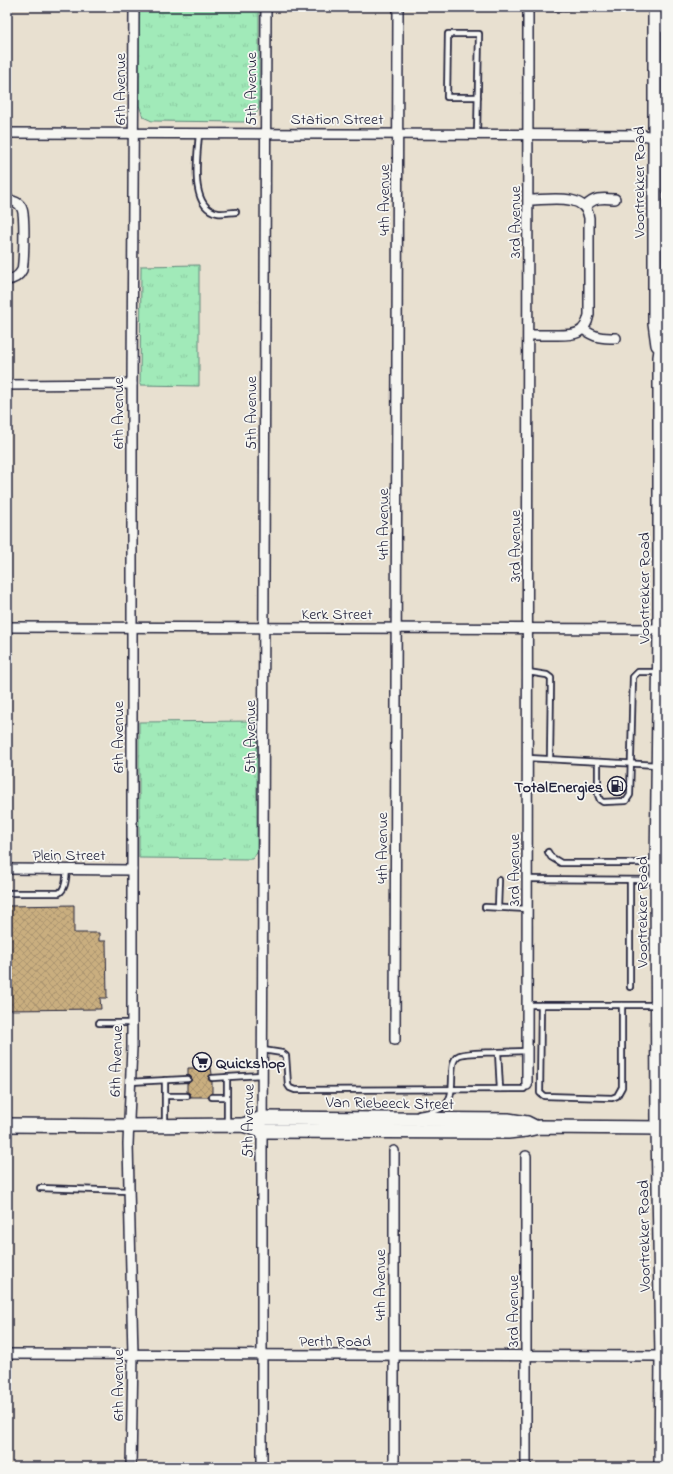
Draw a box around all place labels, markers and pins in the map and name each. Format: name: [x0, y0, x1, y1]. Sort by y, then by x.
fuel station icon: TotalEnergies: [606, 775, 628, 797]
place label: TotalEnergies: [514, 776, 603, 801]
supermarket icon: Quickshop: [191, 1051, 213, 1073]
place label: Quickshop: [216, 1052, 285, 1076]

